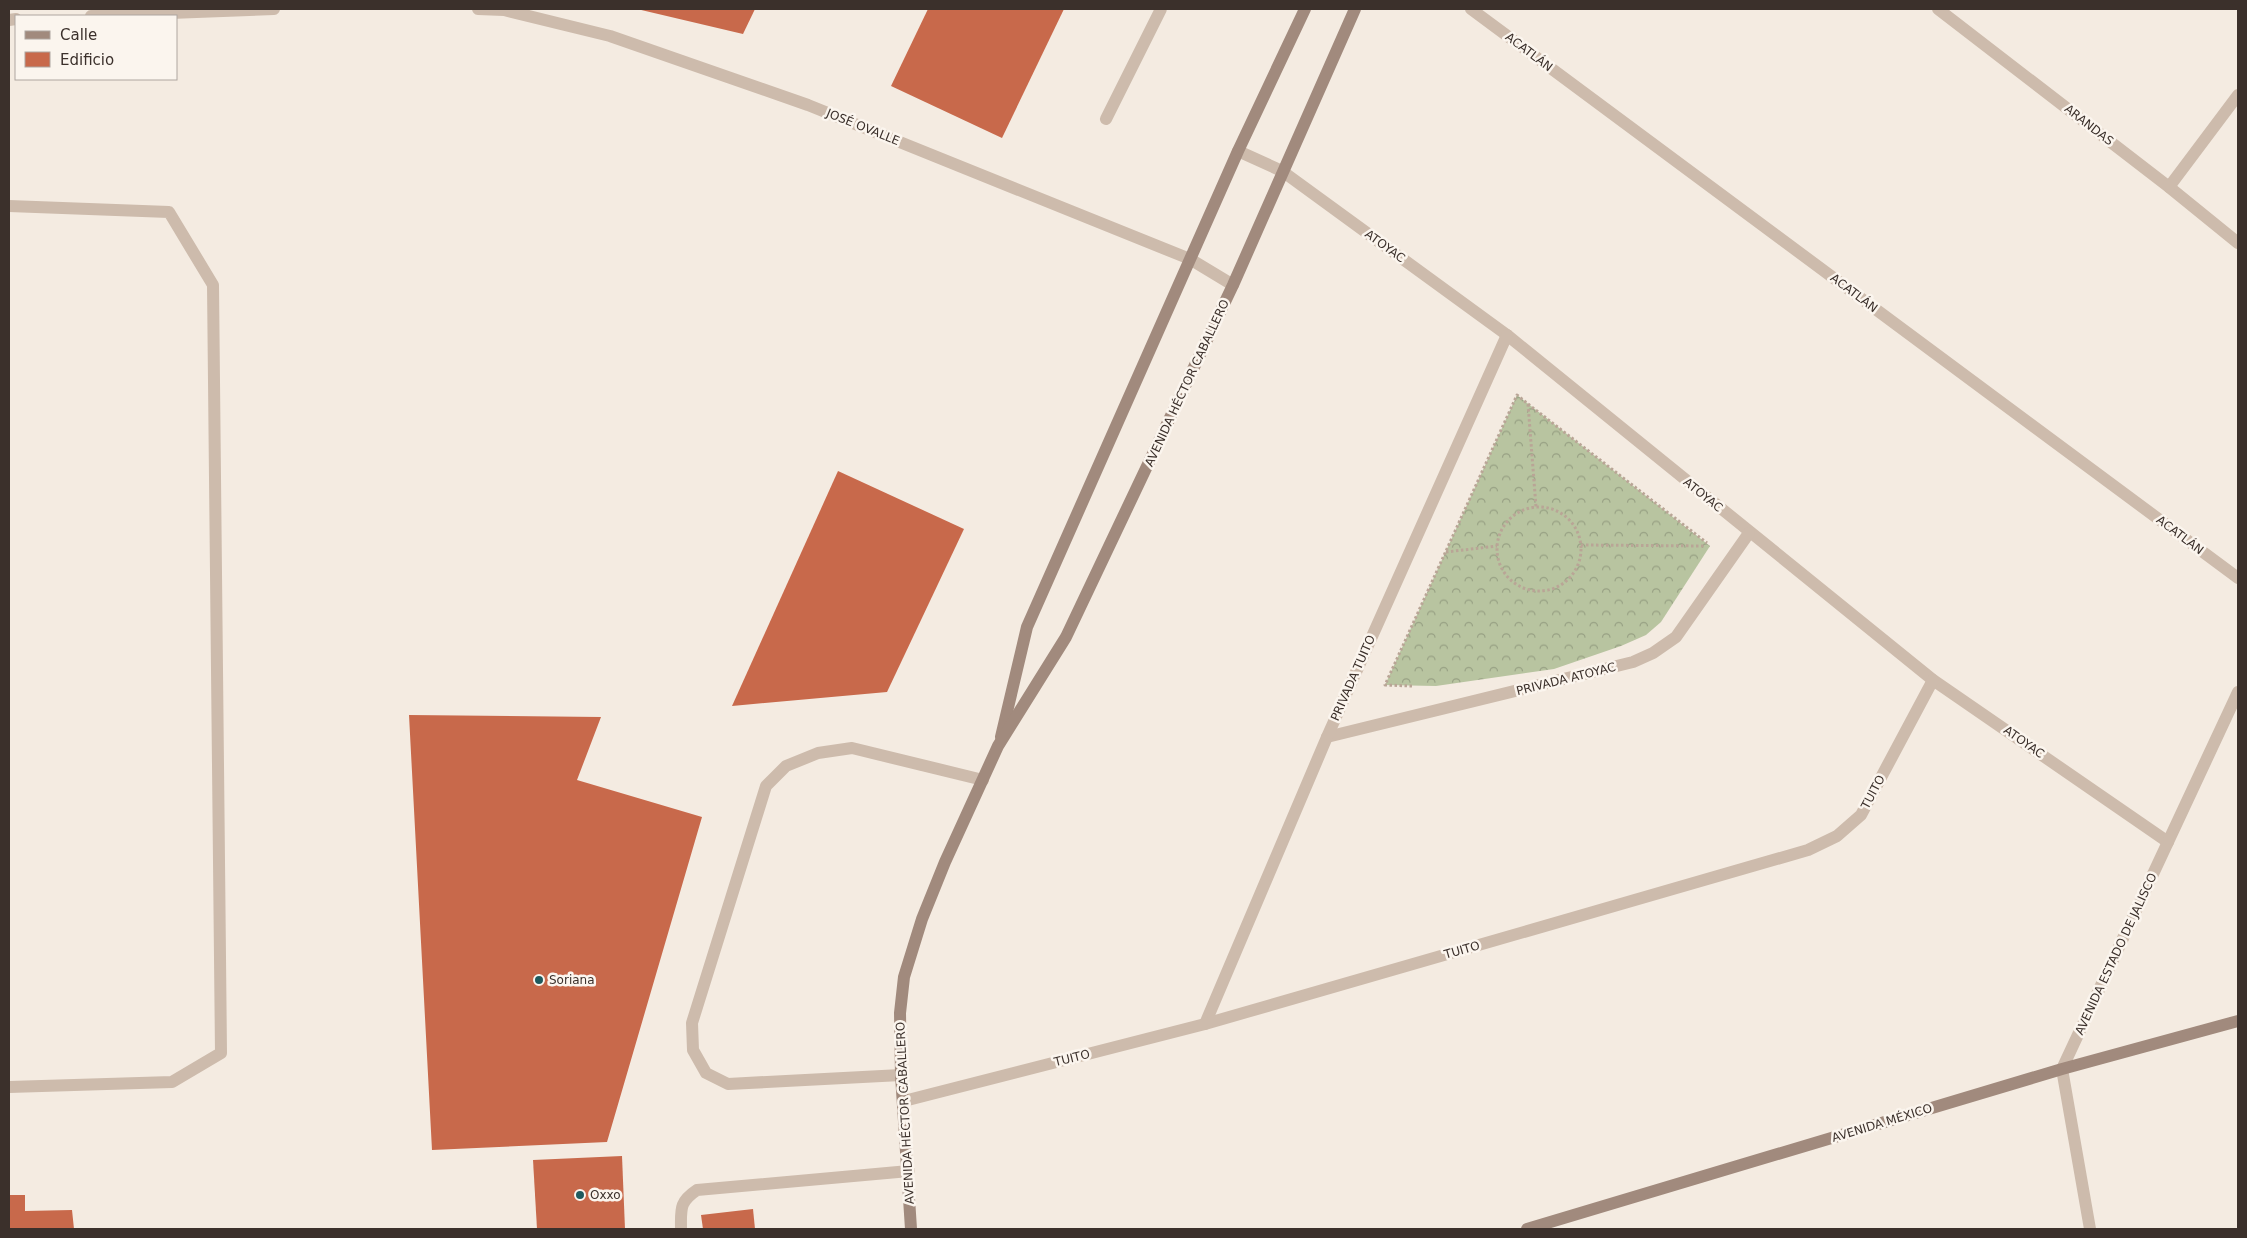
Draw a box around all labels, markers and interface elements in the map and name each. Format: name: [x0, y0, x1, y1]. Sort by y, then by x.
legend: [15, 15, 178, 80]
text: Calle: [60, 26, 97, 44]
street label: ACATLÁN: [1503, 29, 1556, 74]
text: Edificio: [60, 51, 114, 69]
street label: ARANDAS: [2062, 102, 2116, 148]
street label: JOSÉ OVALLE: [823, 105, 902, 148]
street label: ATOYAC: [1362, 227, 1408, 265]
street label: ACATLÁN: [1828, 270, 1881, 315]
street label: AVENIDA HÉCTOR CABALLERO: [1141, 297, 1232, 469]
street label: ATOYAC: [1681, 475, 1725, 515]
street label: ACATLÁN: [2154, 512, 2207, 557]
street label: PRIVADA TUITO: [1328, 633, 1378, 723]
street label: PRIVADA ATOYAC: [1515, 660, 1617, 698]
street label: ATOYAC: [2001, 723, 2047, 761]
street label: TUITO: [1858, 773, 1888, 812]
street label: AVENIDA ESTADO DE JALISCO: [2072, 871, 2160, 1037]
street label: TUITO: [1442, 938, 1481, 962]
place label: Soriana: [549, 973, 595, 987]
marker: Soriana: [533, 974, 545, 986]
street label: AVENIDA HÉCTOR CABALLERO: [892, 1022, 917, 1205]
street label: TUITO: [1052, 1047, 1091, 1069]
street label: AVENIDA MÉXICO: [1830, 1100, 1934, 1145]
place label: Oxxo: [590, 1188, 621, 1202]
marker: Oxxo: [574, 1189, 586, 1201]

